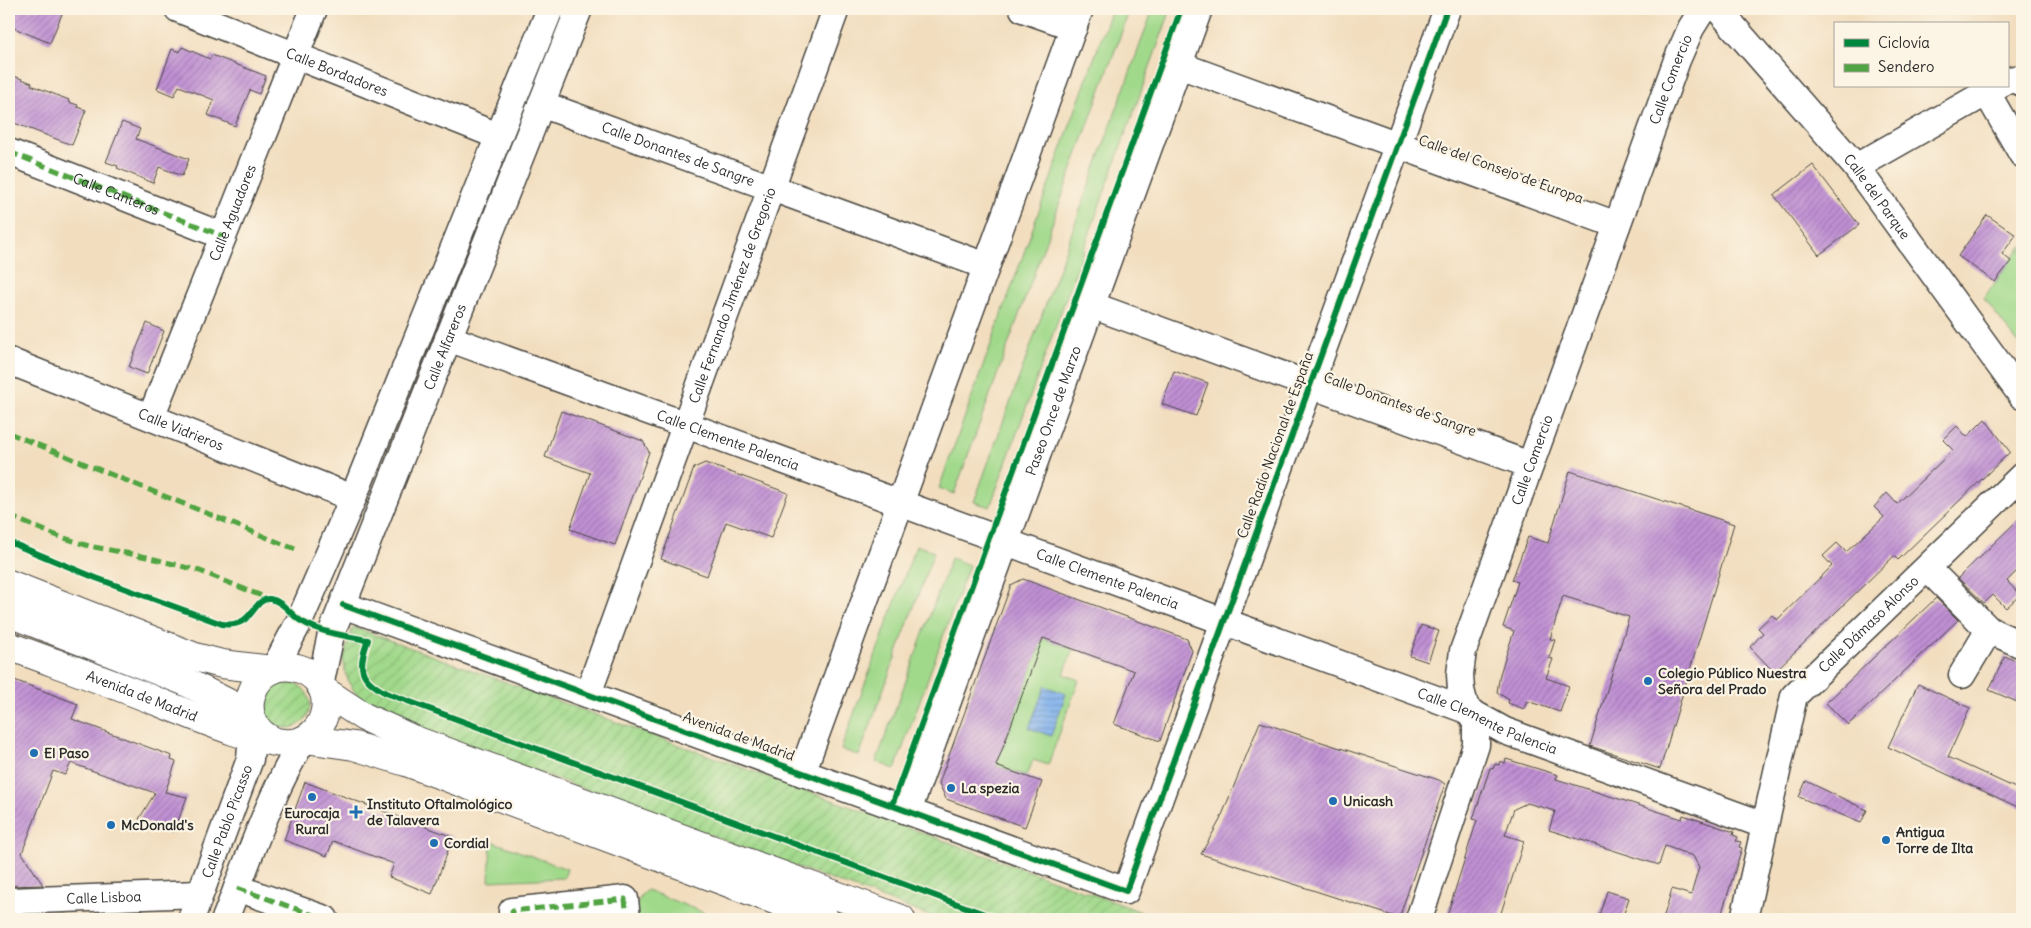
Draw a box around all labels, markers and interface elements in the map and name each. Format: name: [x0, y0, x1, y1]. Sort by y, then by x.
legend: [1834, 22, 2008, 88]
street label: Calle Comercio: [1645, 32, 1696, 127]
text: Ciclovía: [1878, 33, 1930, 52]
street label: Calle Bordadores: [283, 44, 391, 100]
text: Sendero: [1878, 57, 1934, 76]
street label: Calle Donantes de Sangre: [599, 118, 757, 190]
street label: Calle del Consejo de Europa: [1416, 131, 1586, 207]
street label: Calle del Parque: [1840, 150, 1914, 243]
street label: Calle Aguadores: [205, 162, 260, 264]
street label: Calle Canteros: [70, 169, 162, 219]
street label: Calle Fernando Jiménez de Gregorio: [685, 185, 780, 406]
street label: Calle Alfareros: [420, 301, 470, 393]
street label: Paseo Once de Marzo: [1022, 343, 1085, 478]
street label: Calle Radio Nacional de España: [1233, 349, 1317, 541]
street label: Calle Donantes de Sangre: [1321, 368, 1479, 440]
street label: Calle Vidrieros: [135, 404, 226, 455]
street label: Calle Clemente Palencia: [654, 406, 802, 475]
street label: Calle Comercio: [1508, 412, 1557, 508]
street label: Calle Clemente Palencia: [1034, 545, 1181, 613]
street label: Calle Dámaso Alonso: [1815, 572, 1922, 677]
place label: Colegio Público Nuestra Señora del Prado: [1658, 664, 1806, 698]
street label: Avenida de Madrid: [84, 666, 200, 726]
marker: Colegio Público Nuestra Señora del Prado: [1642, 675, 1654, 687]
street label: Calle Clemente Palencia: [1415, 684, 1560, 758]
street label: Avenida de Madrid: [681, 707, 797, 765]
place label: El Paso: [44, 744, 89, 762]
marker: El Paso: [28, 747, 40, 759]
street label: Calle Pablo Picasso: [198, 762, 256, 881]
place label: La spezia: [961, 779, 1020, 797]
marker: La spezia: [945, 782, 957, 794]
marker: Eurocaja Rural: [306, 791, 318, 803]
place label: Unicash: [1343, 792, 1393, 810]
place label: Instituto Oftalmológico de Talavera: [367, 795, 513, 829]
marker: Unicash: [1327, 795, 1339, 807]
place label: Eurocaja Rural: [284, 804, 340, 838]
marker: Instituto Oftalmológico de Talavera: [349, 805, 363, 819]
place label: McDonald's: [121, 816, 194, 834]
marker: McDonald's: [105, 819, 117, 831]
place label: Antigua Torre de Ilta: [1896, 823, 1973, 857]
place label: Cordial: [444, 834, 489, 852]
marker: Antigua Torre de Ilta: [1880, 834, 1892, 846]
marker: Cordial: [428, 837, 440, 849]
street label: Calle Lisboa: [66, 887, 142, 908]

